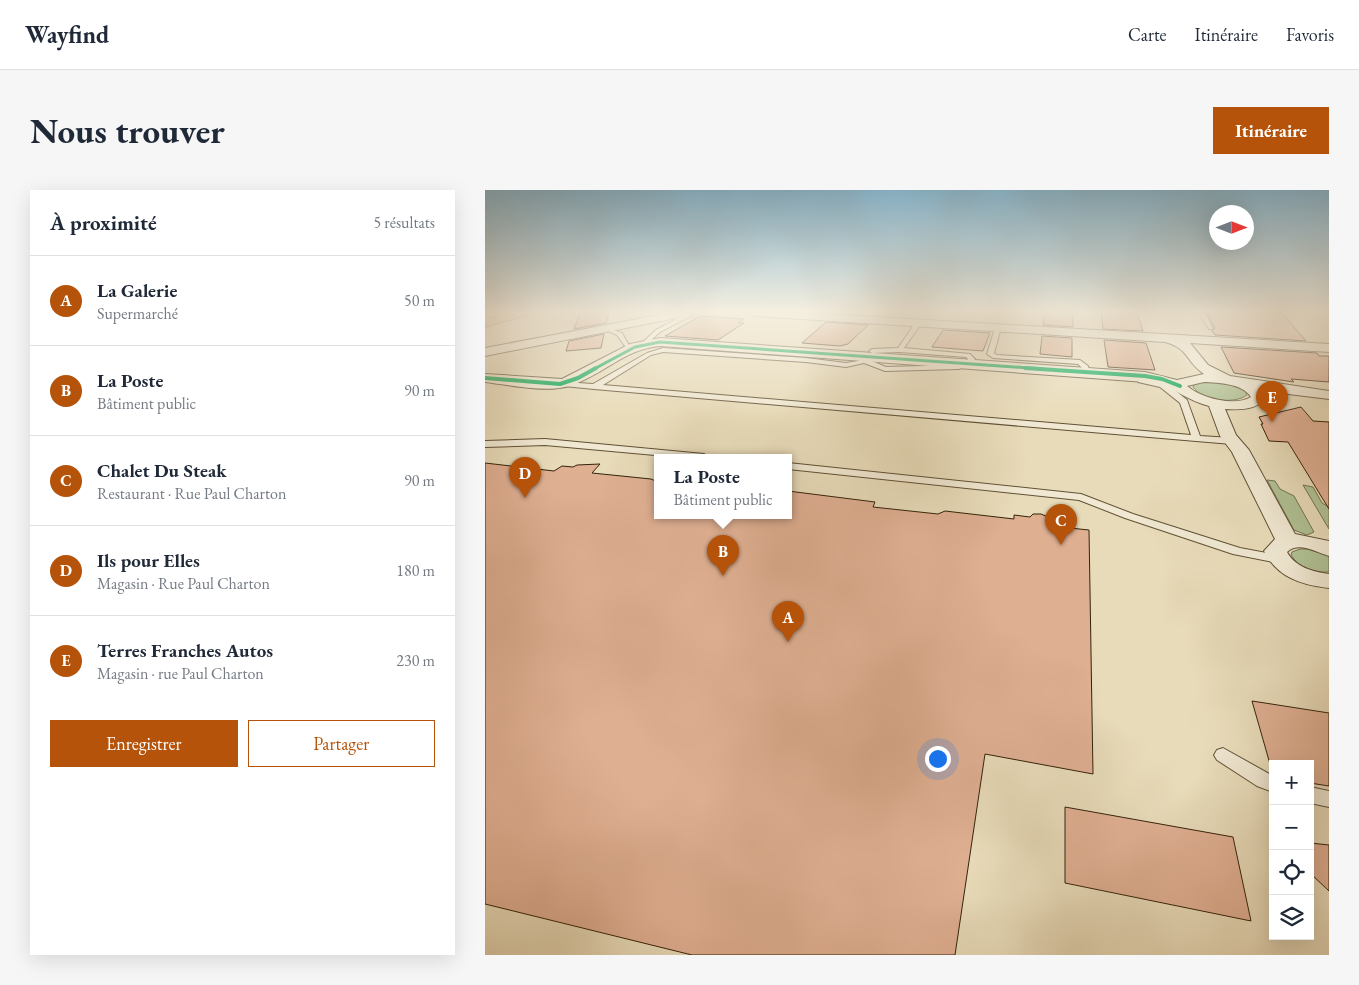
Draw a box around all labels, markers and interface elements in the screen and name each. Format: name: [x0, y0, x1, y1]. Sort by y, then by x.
text: Wayfind: [25, 19, 109, 50]
text: Carte: [1128, 23, 1167, 46]
text: Itinéraire: [1195, 23, 1258, 46]
text: Favoris: [1286, 23, 1334, 46]
button: Itinéraire: [1213, 107, 1329, 154]
text: Nous trouver: [30, 108, 225, 153]
north arrow: [1209, 205, 1254, 250]
text: À proximité: [50, 209, 157, 236]
text: 5 résultats: [373, 212, 435, 233]
text: La Galerie: [97, 278, 177, 303]
text: A: [60, 290, 72, 311]
text: 50 m: [404, 290, 435, 311]
text: Supermarché: [97, 303, 178, 324]
text: La Poste: [97, 368, 163, 393]
text: B: [61, 380, 71, 401]
text: 90 m: [404, 380, 435, 401]
pin: E: [1256, 381, 1288, 422]
text: Bâtiment public: [97, 393, 196, 414]
popup: [654, 454, 792, 519]
pin: D: [509, 457, 541, 498]
text: Chalet Du Steak: [97, 458, 227, 483]
text: La Poste: [673, 464, 740, 489]
text: C: [60, 470, 72, 491]
text: 90 m: [404, 470, 435, 491]
text: Restaurant · Rue Paul Charton: [97, 483, 286, 504]
text: Bâtiment public: [673, 489, 773, 510]
pin: C: [1045, 504, 1077, 545]
pin: B: [707, 535, 739, 576]
text: Ils pour Elles: [97, 548, 200, 573]
text: D: [60, 560, 72, 581]
text: 180 m: [396, 560, 435, 581]
text: Magasin · Rue Paul Charton: [97, 573, 270, 594]
pin: A: [772, 601, 804, 642]
text: Terres Franches Autos: [97, 638, 273, 663]
text: E: [61, 650, 71, 671]
text: 230 m: [396, 650, 435, 671]
text: Magasin · rue Paul Charton: [97, 663, 264, 684]
button: Enregistrer: [50, 720, 238, 767]
button: Partager: [248, 720, 435, 767]
your location: [925, 746, 951, 772]
map controls: [1269, 760, 1314, 940]
button: +: [1269, 760, 1314, 805]
button: −: [1269, 805, 1314, 850]
button: locate: [1269, 850, 1314, 895]
button: layers: [1269, 895, 1314, 940]

